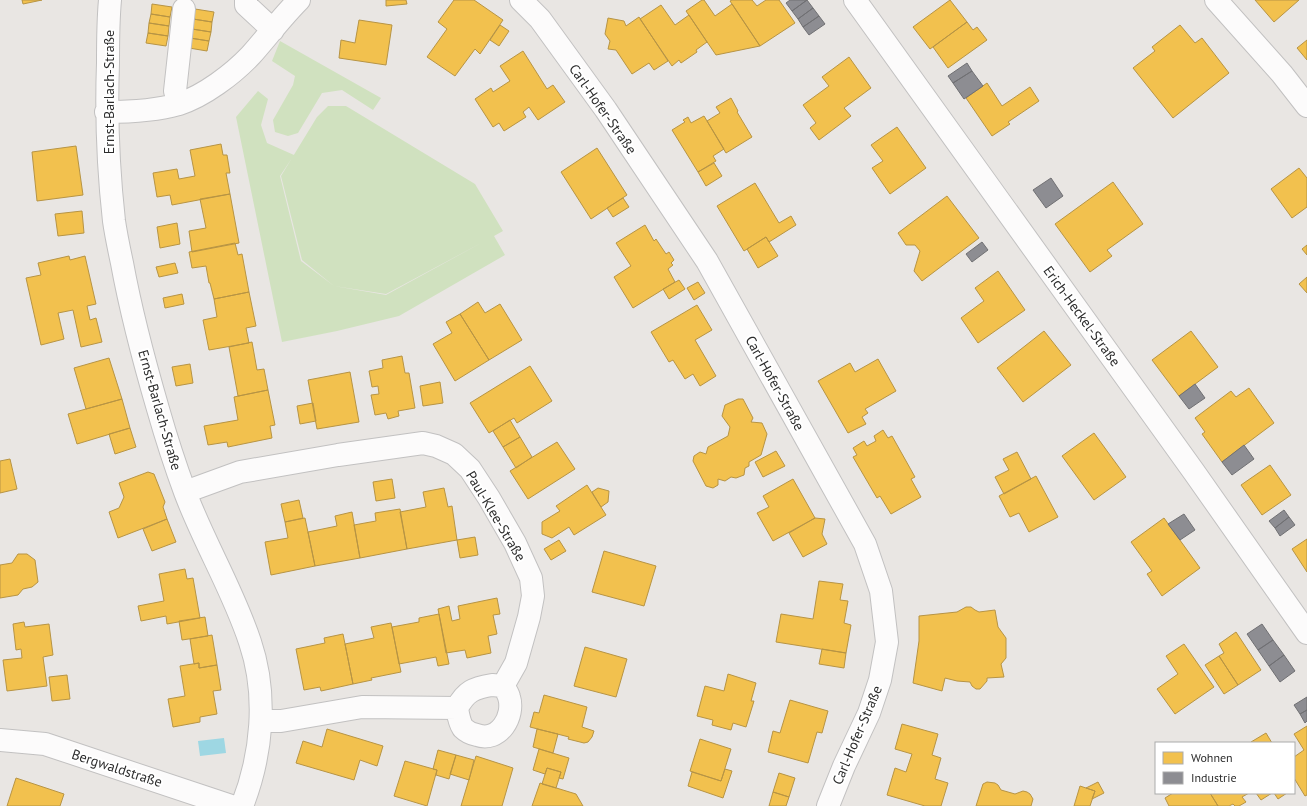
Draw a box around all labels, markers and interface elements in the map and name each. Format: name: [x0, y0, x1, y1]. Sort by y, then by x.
street label: Ernst-Barlach-Straße: [100, 30, 118, 154]
street label: Carl-Hofer-Straße: [565, 60, 641, 158]
street label: Erich-Heckel-Straße: [1040, 262, 1124, 370]
street label: Carl-Hofer-Straße: [741, 332, 809, 434]
street label: Ernst-Barlach-Straße: [134, 348, 186, 472]
street label: Paul-Klee-Straße: [462, 468, 530, 564]
street label: Carl-Hofer-Straße: [828, 683, 886, 787]
legend: [1155, 742, 1295, 794]
street label: Bergwaldstraße: [69, 745, 165, 791]
text: Wohnen: [1191, 750, 1233, 765]
text: Industrie: [1191, 770, 1237, 785]

